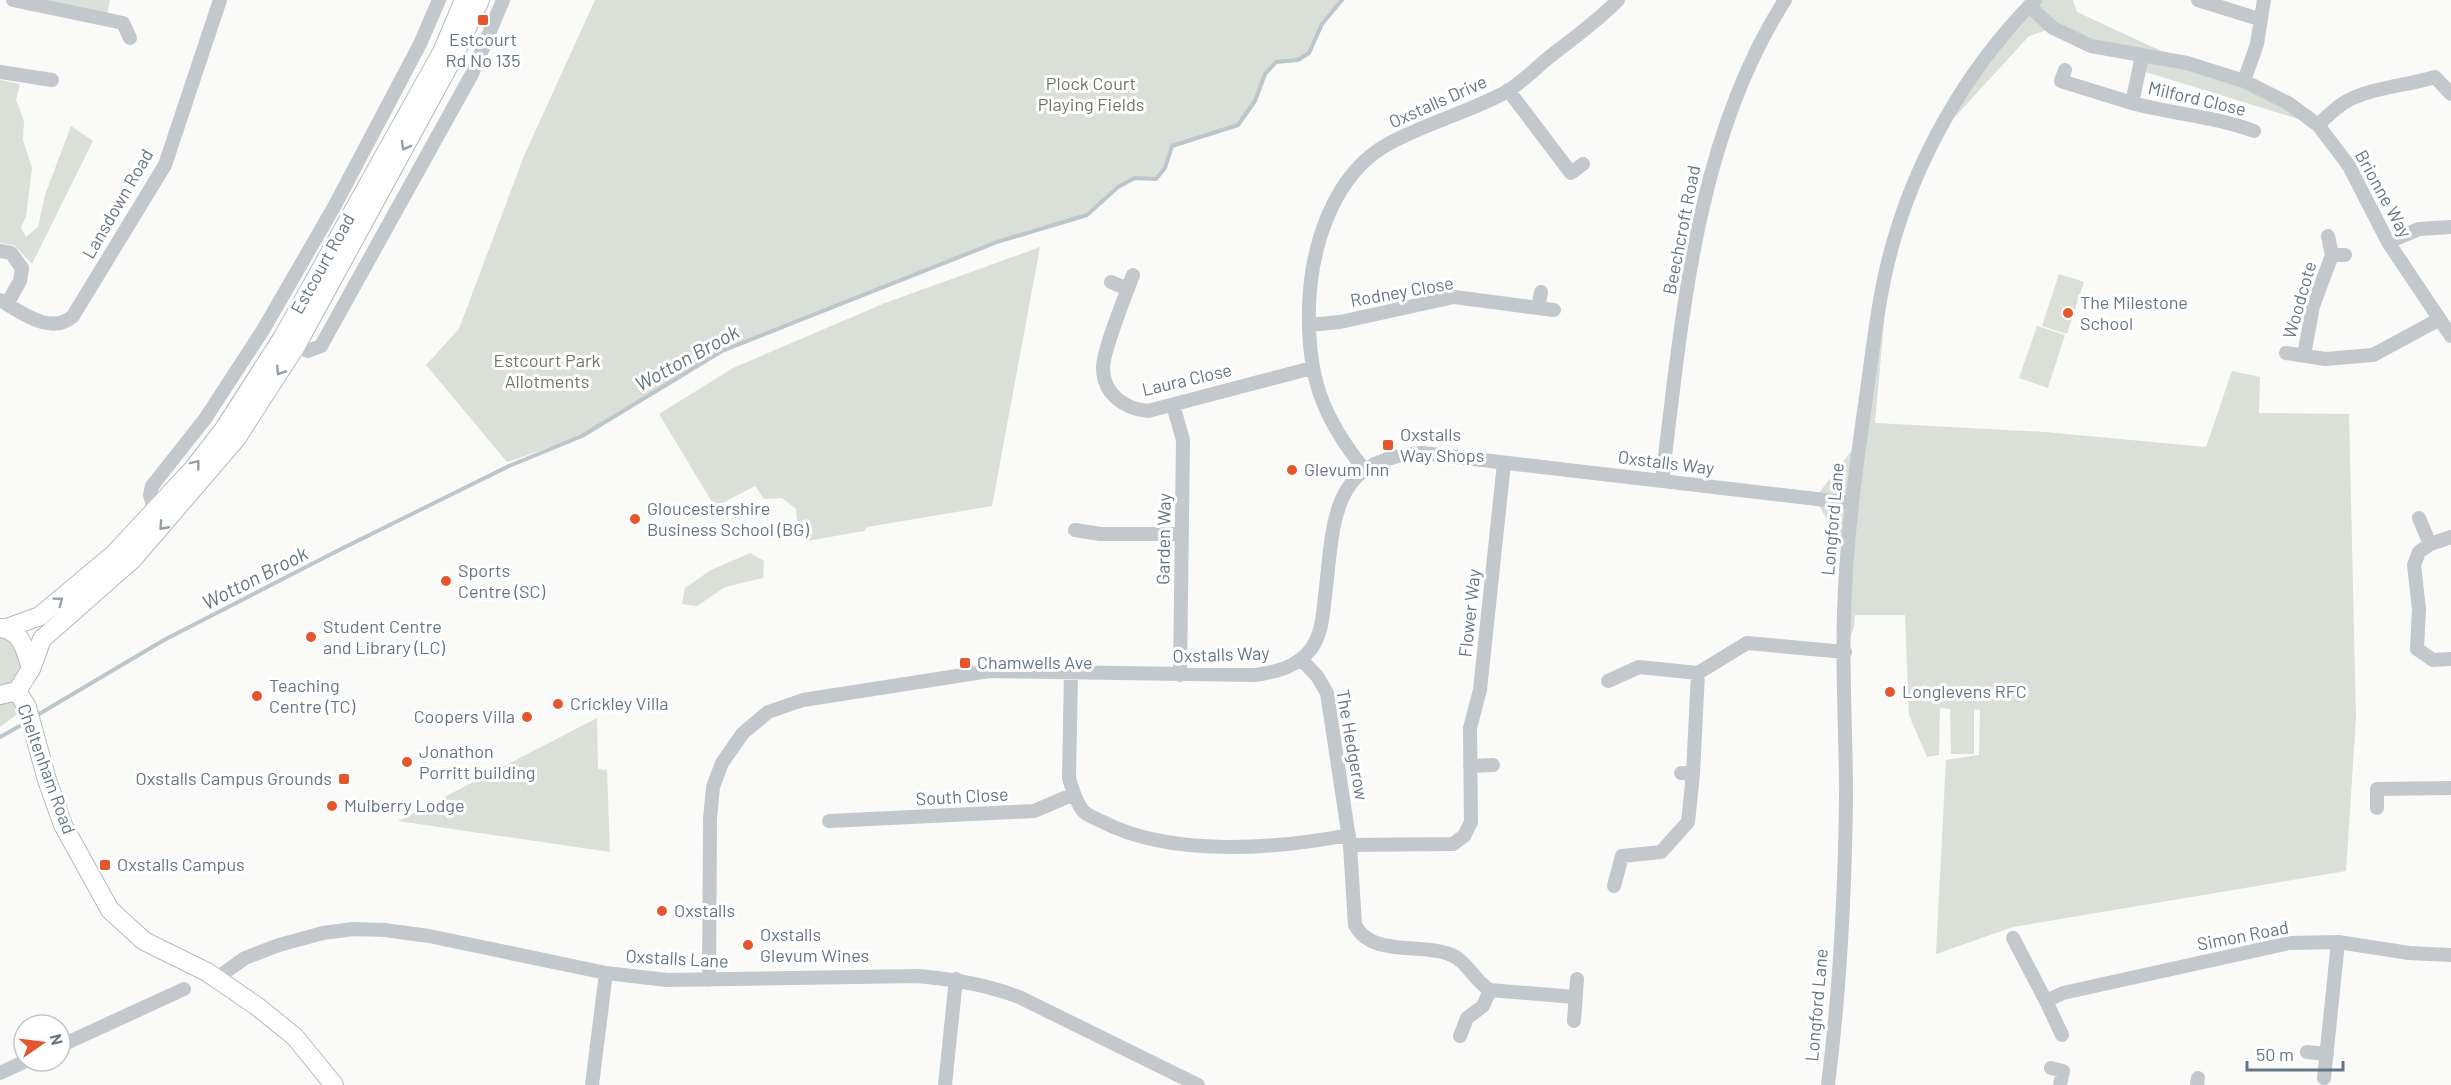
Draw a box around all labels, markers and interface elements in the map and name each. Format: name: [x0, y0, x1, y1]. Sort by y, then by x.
marker: Estcourt Rd No 135: [476, 13, 490, 27]
place label: Estcourt Rd No 135: [446, 28, 520, 71]
street label: Oxstalls Drive: [1385, 70, 1490, 132]
park label: Plock Court Playing Fields: [1038, 72, 1144, 115]
street label: Milford Close: [2146, 76, 2248, 120]
one-way arrow: [401, 139, 412, 150]
street label: Lansdown Road: [77, 145, 157, 262]
street label: Brionne Way: [2351, 146, 2417, 241]
street label: Beechcroft Road: [1658, 163, 1704, 296]
street label: Estcourt Road: [286, 209, 359, 318]
street label: Woodcote: [2278, 259, 2321, 341]
street label: Rodney Close: [1348, 271, 1455, 311]
place label: The Milestone School: [2080, 291, 2188, 334]
marker: The Milestone School: [2061, 306, 2075, 320]
water label: Wotton Brook: [630, 319, 743, 396]
park label: Estcourt Park Allotments: [494, 349, 600, 392]
street label: Laura Close: [1140, 358, 1234, 400]
one-way arrow: [276, 364, 287, 375]
place label: Oxstalls Way Shops: [1400, 423, 1484, 466]
marker: Oxstalls Way Shops: [1381, 438, 1395, 452]
street label: Oxstalls Way: [1617, 445, 1716, 479]
place label: Glevum Inn: [1304, 458, 1389, 480]
one-way arrow: [189, 460, 200, 471]
street label: Longford Lane: [1816, 462, 1848, 576]
marker: Glevum Inn: [1285, 463, 1299, 477]
street label: Garden Way: [1151, 493, 1175, 585]
place label: Gloucestershire Business School (BG): [647, 497, 809, 540]
marker: Gloucestershire Business School (BG): [628, 512, 642, 526]
one-way arrow: [159, 519, 170, 530]
water label: Wotton Brook: [198, 540, 312, 614]
place label: Sports Centre (SC): [458, 559, 546, 602]
street label: Flower Way: [1453, 568, 1485, 658]
marker: Sports Centre (SC): [439, 574, 453, 588]
one-way arrow: [52, 598, 63, 609]
place label: Student Centre and Library (LC): [323, 615, 445, 658]
marker: Student Centre and Library (LC): [304, 630, 318, 644]
street label: Oxstalls Way: [1172, 641, 1270, 667]
place label: Chamwells Ave: [977, 651, 1093, 673]
marker: Chamwells Ave: [958, 656, 972, 670]
place label: Teaching Centre (TC): [269, 674, 355, 717]
place label: Longlevens RFC: [1902, 680, 2027, 702]
marker: Longlevens RFC: [1883, 685, 1897, 699]
street label: The Hedgerow: [1332, 688, 1374, 802]
marker: Teaching Centre (TC): [250, 689, 264, 703]
place label: Crickley Villa: [570, 692, 669, 714]
marker: Crickley Villa: [551, 697, 565, 711]
street label: Cheltenham Road: [13, 701, 81, 837]
place label: Coopers Villa: [414, 705, 515, 727]
marker: Coopers Villa: [520, 710, 534, 724]
place label: Jonathon Porritt building: [419, 740, 536, 783]
marker: Jonathon Porritt building: [400, 755, 414, 769]
place label: Oxstalls Campus Grounds: [136, 767, 332, 789]
marker: Oxstalls Campus Grounds: [337, 772, 351, 786]
street label: South Close: [915, 783, 1009, 809]
place label: Mulberry Lodge: [344, 794, 465, 816]
marker: Mulberry Lodge: [325, 799, 339, 813]
place label: Oxstalls Campus: [117, 853, 245, 875]
marker: Oxstalls Campus: [98, 858, 112, 872]
place label: Oxstalls: [674, 899, 735, 921]
marker: Oxstalls: [655, 904, 669, 918]
street label: Simon Road: [2195, 915, 2290, 955]
place label: Oxstalls Glevum Wines: [760, 923, 869, 966]
marker: Oxstalls Glevum Wines: [741, 938, 755, 952]
street label: Oxstalls Lane: [625, 944, 729, 972]
street label: Longford Lane: [1800, 948, 1832, 1062]
north arrow: [12, 1013, 72, 1073]
text: N: [47, 1032, 68, 1047]
scale bar: [2247, 1034, 2343, 1072]
text: 50 m: [2256, 1043, 2294, 1065]

